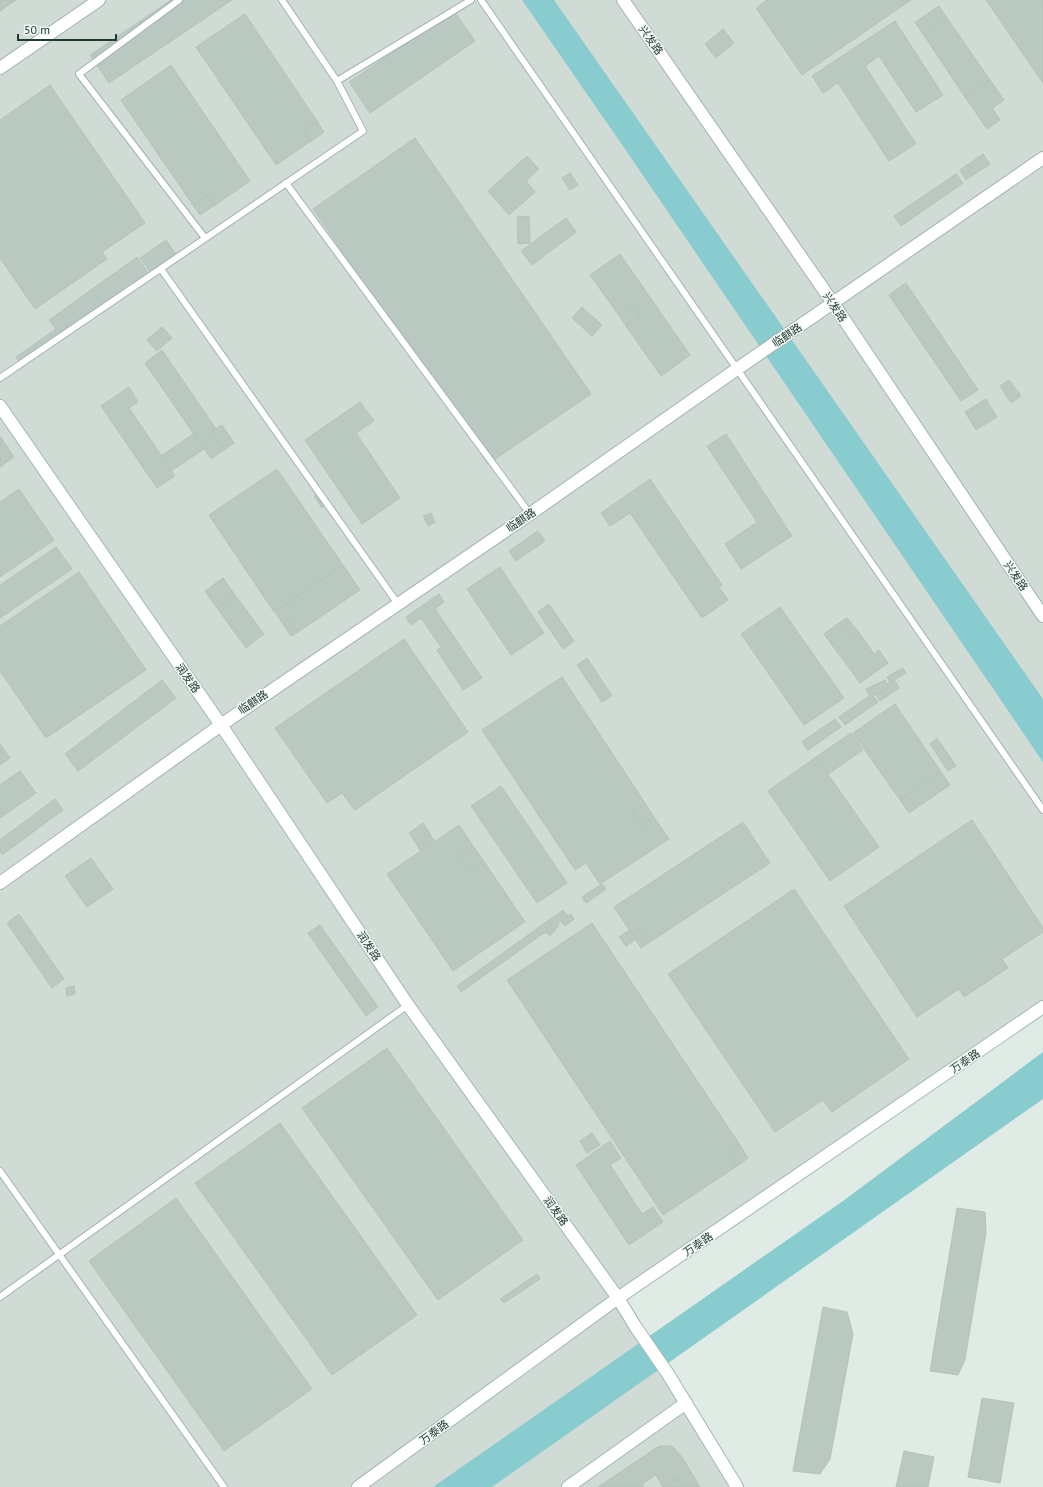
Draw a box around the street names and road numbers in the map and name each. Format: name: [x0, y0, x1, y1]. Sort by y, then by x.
street label: 兴发路: [636, 22, 666, 58]
street label: 兴发路: [820, 289, 850, 325]
street label: 临麒路: [769, 320, 805, 350]
street label: 临麒路: [503, 505, 539, 535]
street label: 兴发路: [1001, 558, 1031, 594]
street label: 润发路: [173, 660, 203, 696]
street label: 临麒路: [235, 687, 271, 717]
street label: 润发路: [354, 928, 384, 964]
street label: 万泰路: [947, 1046, 983, 1076]
street label: 润发路: [541, 1194, 571, 1228]
street label: 万泰路: [680, 1229, 716, 1259]
street label: 万泰路: [417, 1417, 451, 1447]

